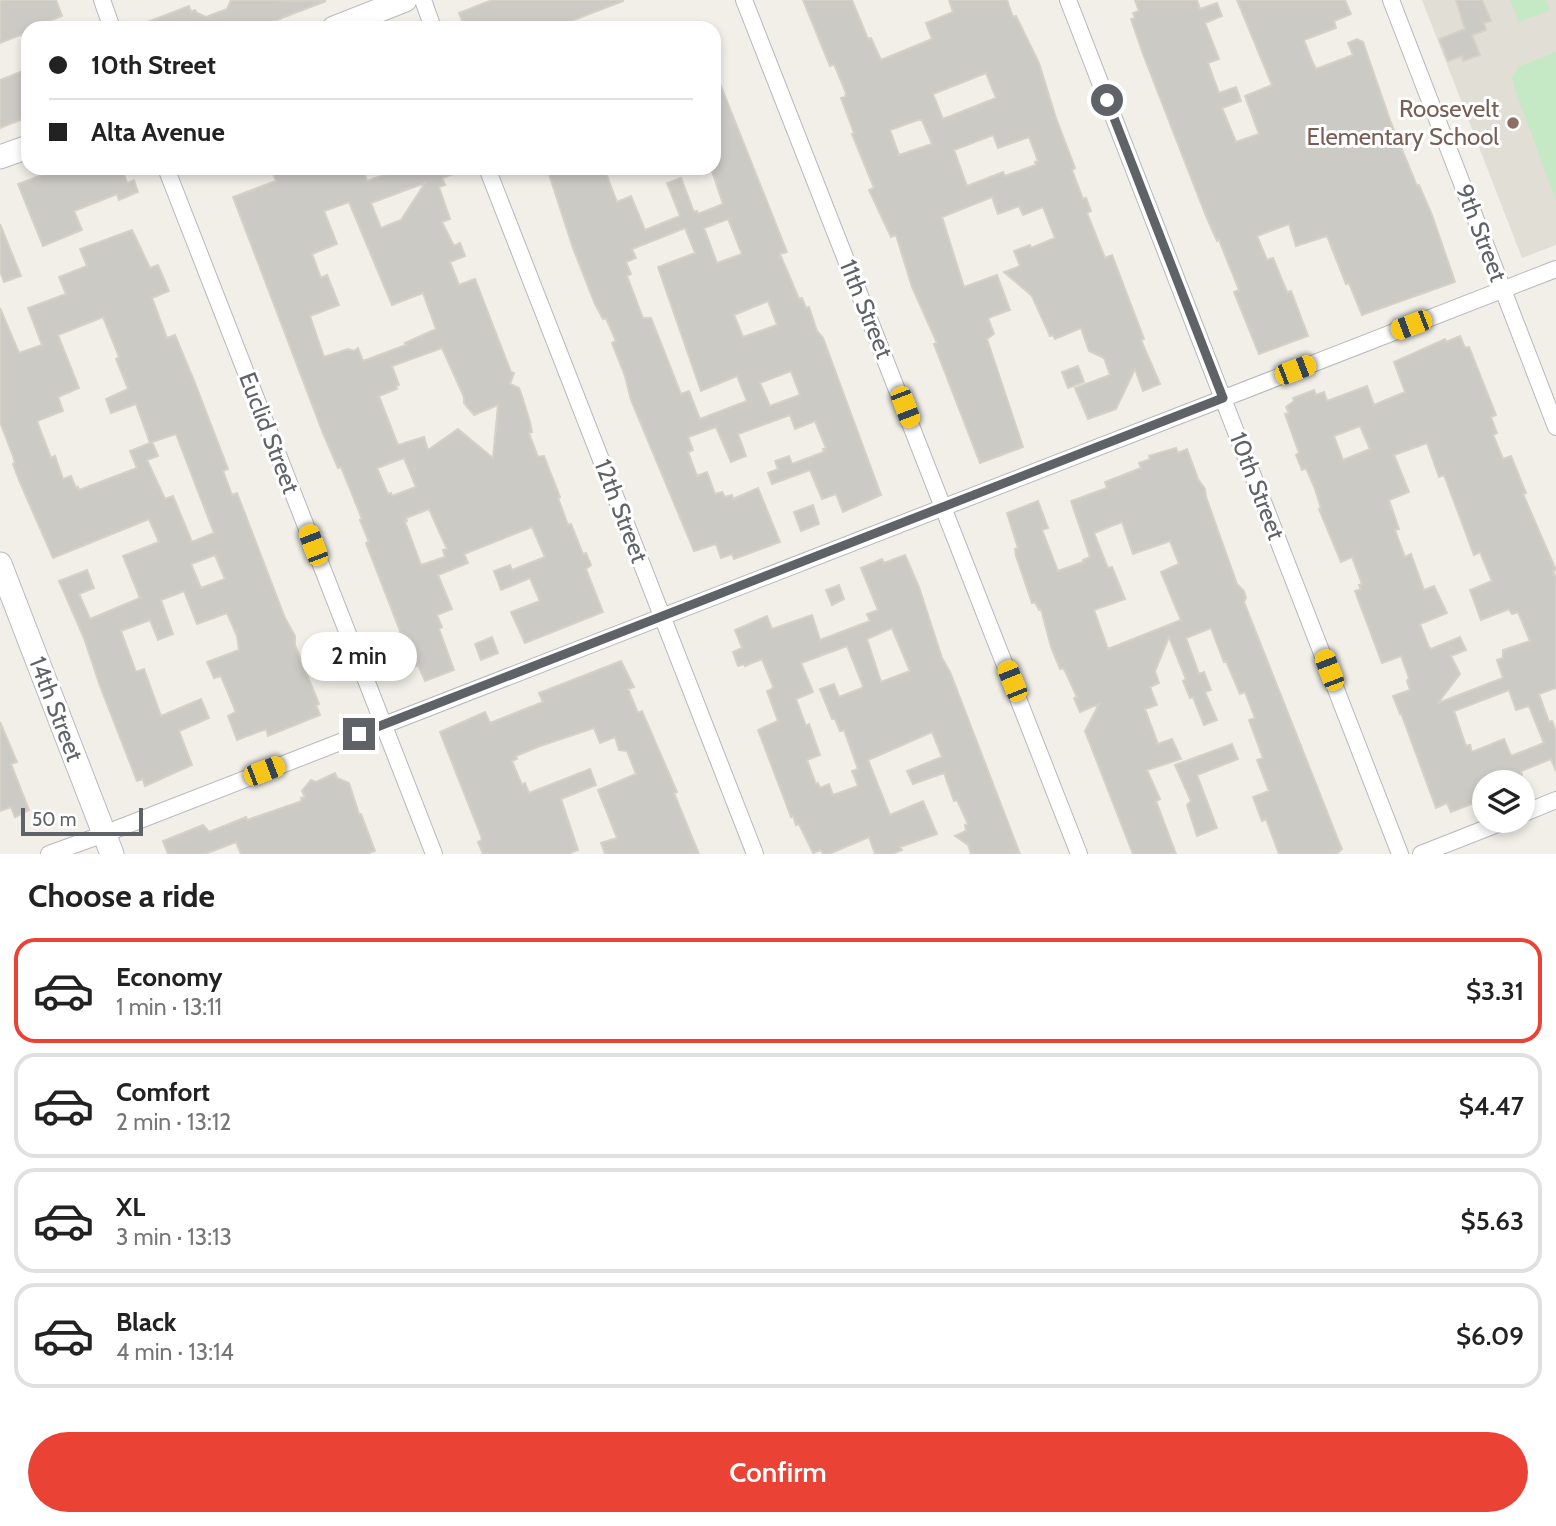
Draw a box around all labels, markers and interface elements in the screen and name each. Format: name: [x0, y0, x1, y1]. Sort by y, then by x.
text: 10th Street: [91, 49, 216, 81]
route start: [1091, 84, 1123, 116]
place label: Roosevelt Elementary School: [1307, 94, 1499, 151]
marker: Roosevelt Elementary School: [1505, 115, 1521, 131]
text: Alta Avenue: [91, 116, 225, 148]
street label: 9th Street: [1450, 180, 1513, 286]
street label: 11th Street: [834, 255, 899, 362]
car: [1388, 308, 1435, 342]
car: [1272, 353, 1319, 387]
street label: Euclid Street: [233, 368, 306, 498]
car: [888, 384, 923, 430]
street label: 10th Street: [1224, 428, 1291, 544]
street label: 12th Street: [588, 455, 654, 567]
car: [296, 522, 331, 568]
callout: 2 min: [301, 632, 417, 682]
text: 2 min: [331, 642, 387, 670]
car: [1312, 647, 1347, 693]
street label: 14th Street: [23, 652, 90, 765]
car: [995, 658, 1030, 704]
route end: [343, 718, 375, 750]
car: [241, 754, 288, 788]
map controls: [1472, 770, 1535, 833]
button: layers: [1472, 770, 1535, 833]
scale bar: [21, 805, 144, 837]
text: 50 m: [32, 808, 76, 831]
text: Choose a ride: [28, 876, 215, 915]
icon: car: [32, 959, 95, 1022]
text: Economy: [116, 961, 222, 993]
text: $3.31: [1466, 975, 1524, 1007]
text: 1 min · 13:11: [116, 993, 222, 1021]
icon: car: [32, 1074, 95, 1137]
text: Comfort: [116, 1076, 210, 1108]
text: $4.47: [1459, 1090, 1524, 1122]
text: 2 min · 13:12: [116, 1108, 231, 1136]
icon: car: [32, 1189, 95, 1252]
text: XL: [116, 1191, 145, 1223]
text: $5.63: [1461, 1205, 1524, 1237]
text: 3 min · 13:13: [116, 1223, 232, 1251]
icon: car: [32, 1304, 95, 1367]
text: Black: [116, 1306, 176, 1338]
text: $6.09: [1456, 1320, 1524, 1352]
text: 4 min · 13:14: [116, 1338, 234, 1366]
button: Confirm: [28, 1432, 1528, 1512]

